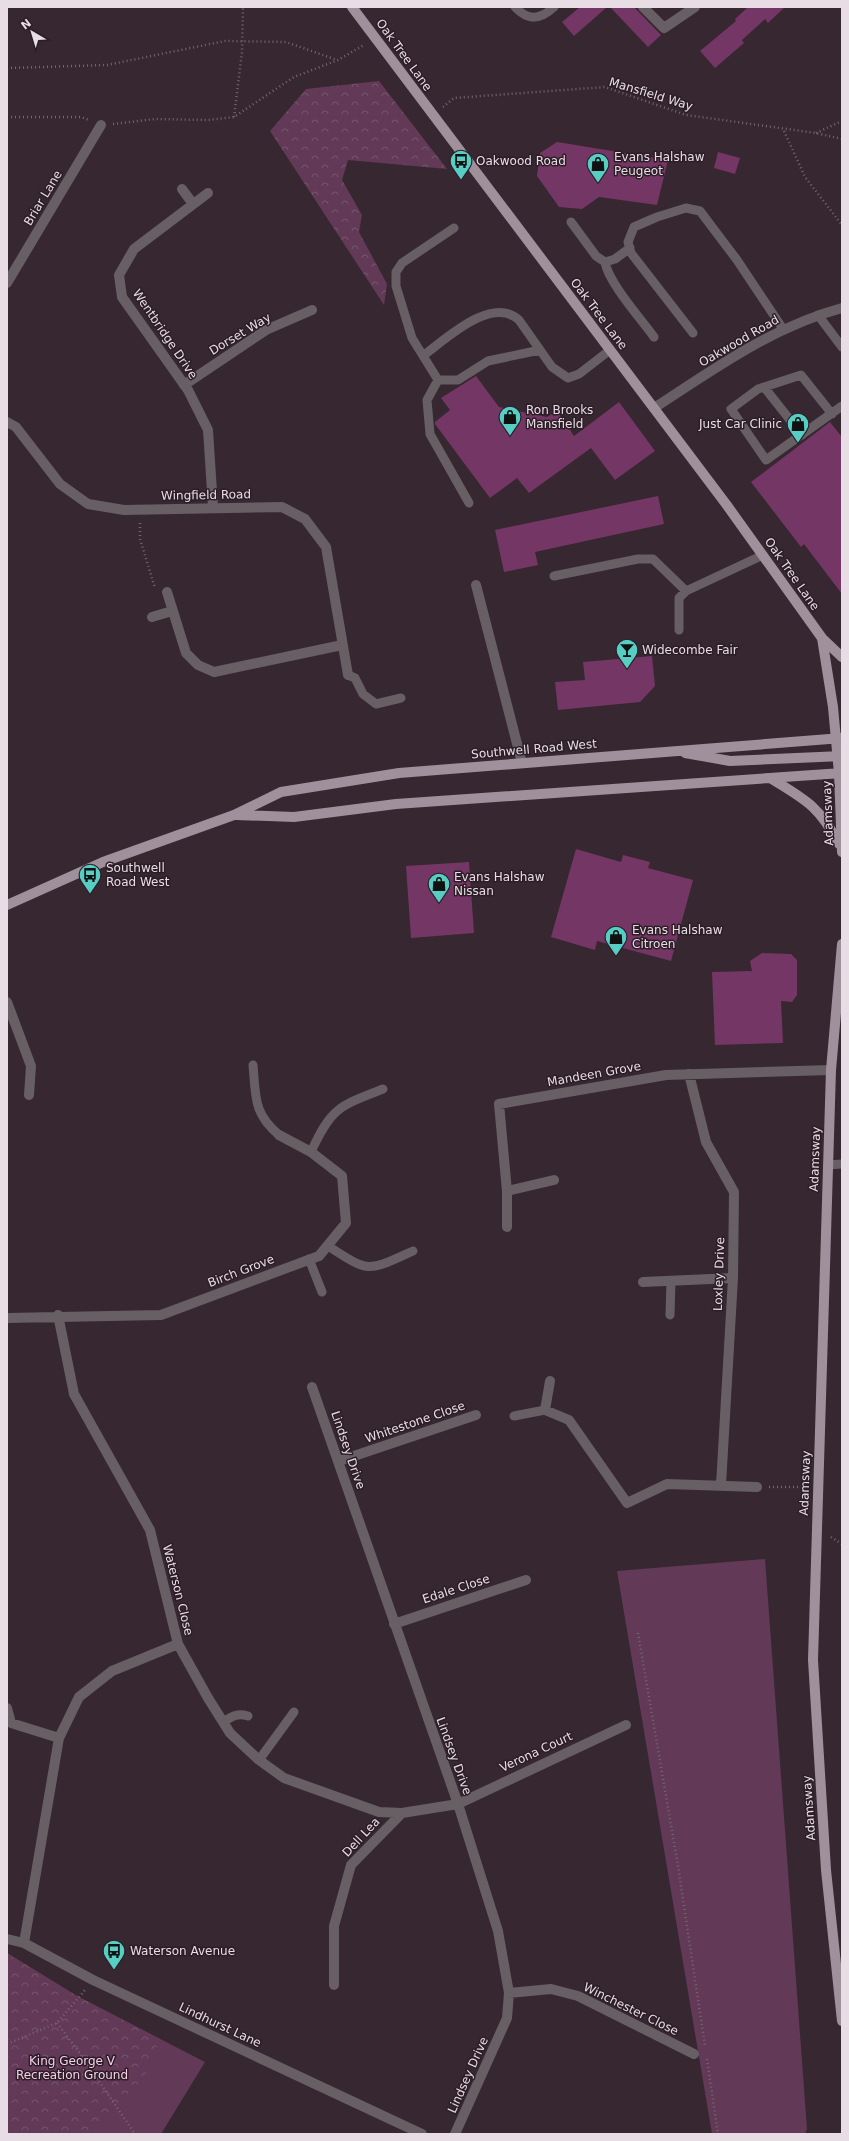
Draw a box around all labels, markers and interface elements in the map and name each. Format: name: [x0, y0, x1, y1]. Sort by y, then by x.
north arrow: [12, 12, 52, 52]
street label: Oak Tree Lane: [373, 16, 435, 94]
text: N: [19, 17, 34, 32]
street label: Mansfield Way: [607, 75, 695, 113]
bus stop icon: Oakwood Road: [448, 148, 474, 181]
place label: Evans Halshaw Peugeot: [614, 150, 705, 178]
shop icon: Evans Halshaw Peugeot: [585, 151, 611, 184]
place label: Oakwood Road: [476, 154, 566, 168]
street label: Briar Lane: [21, 168, 65, 228]
street label: Oak Tree Lane: [568, 276, 630, 352]
street label: Wentbridge Drive: [130, 286, 200, 382]
street label: Dorset Way: [207, 310, 273, 358]
street label: Oakwood Road: [697, 312, 781, 370]
place label: Ron Brooks Mansfield: [526, 403, 593, 431]
shop icon: Ron Brooks Mansfield: [497, 404, 523, 437]
shop icon: Just Car Clinic: [785, 411, 811, 444]
place label: Just Car Clinic: [698, 417, 782, 431]
street label: Wingfield Road: [161, 487, 251, 503]
street label: Oak Tree Lane: [762, 535, 822, 613]
bar icon: Widecombe Fair: [614, 637, 640, 670]
place label: Widecombe Fair: [642, 643, 738, 657]
street label: Southwell Road West: [471, 737, 598, 761]
street label: Adamsway: [820, 780, 836, 846]
place label: Southwell Road West: [106, 861, 170, 889]
bus stop icon: Southwell Road West: [77, 862, 103, 895]
place label: Evans Halshaw Nissan: [454, 870, 545, 898]
shop icon: Evans Halshaw Nissan: [426, 871, 452, 904]
place label: Evans Halshaw Citroen: [632, 923, 723, 951]
shop icon: Evans Halshaw Citroen: [603, 924, 629, 957]
street label: Mandeen Grove: [546, 1059, 642, 1089]
street label: Adamsway: [807, 1126, 823, 1192]
street label: Loxley Drive: [711, 1237, 727, 1311]
street label: Birch Grove: [206, 1252, 276, 1290]
street label: Whitestone Close: [363, 1398, 467, 1446]
street label: Lindsey Drive: [328, 1409, 368, 1491]
street label: Adamsway: [797, 1450, 813, 1516]
street label: Waterson Close: [160, 1543, 196, 1637]
street label: Edale Close: [421, 1572, 491, 1606]
street label: Lindsey Drive: [433, 1715, 475, 1797]
street label: Verona Court: [498, 1729, 575, 1775]
street label: Adamsway: [800, 1775, 818, 1841]
street label: Dell Lea: [339, 1815, 383, 1859]
bus stop icon: Waterson Avenue: [101, 1938, 127, 1971]
place label: Waterson Avenue: [130, 1944, 235, 1958]
street label: Winchester Close: [581, 1980, 681, 2038]
street label: Lindhurst Lane: [177, 2000, 263, 2050]
street label: Lindsey Drive: [445, 2035, 491, 2115]
park label: King George V Recreation Ground: [16, 2054, 128, 2082]

